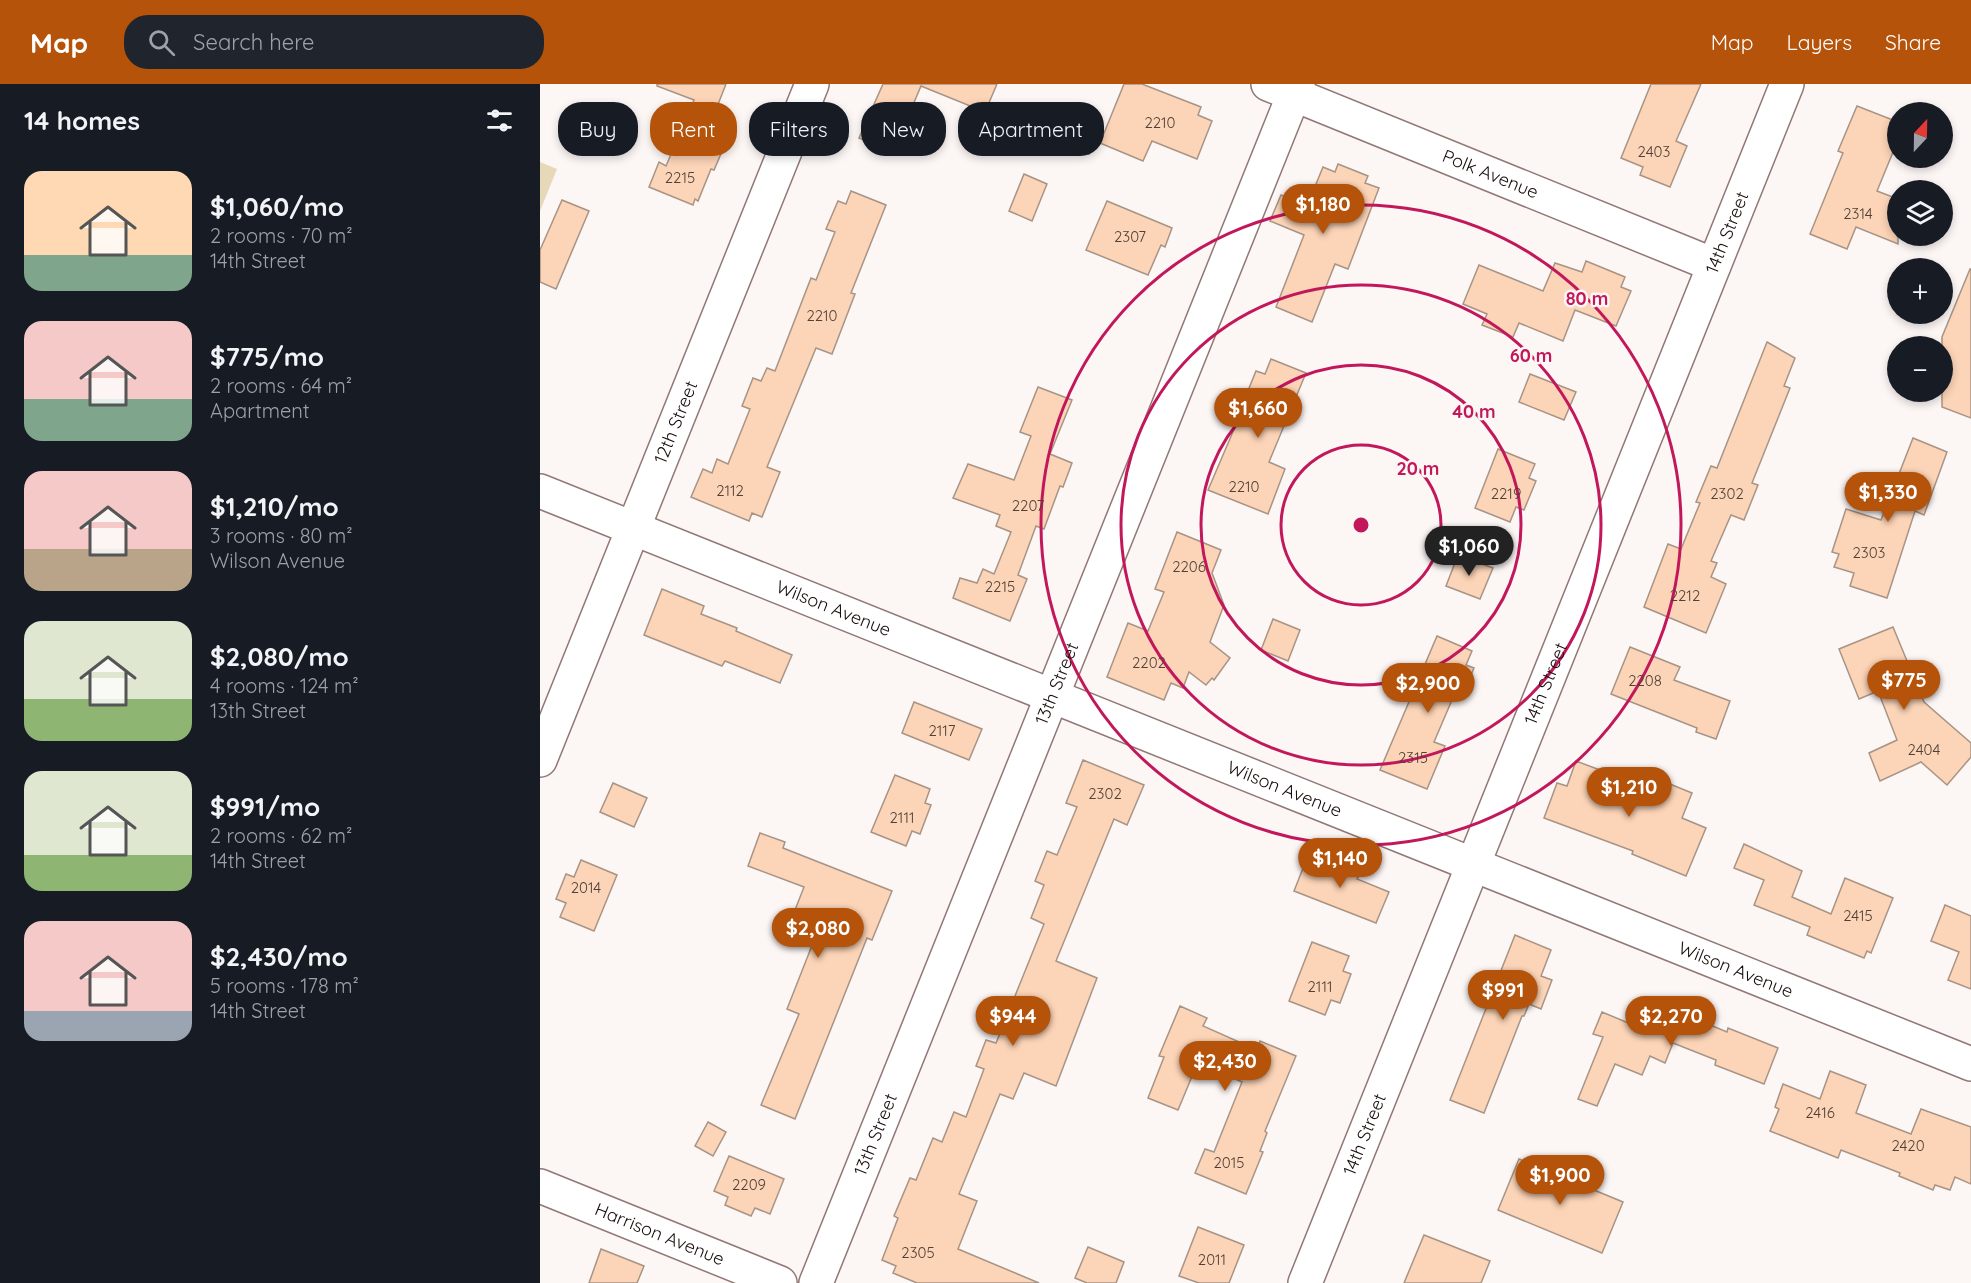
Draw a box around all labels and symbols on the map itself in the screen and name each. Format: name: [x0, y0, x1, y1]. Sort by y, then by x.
north arrow: [1887, 102, 1953, 168]
house number: 2210: [1144, 113, 1176, 132]
house number: 2403: [1638, 142, 1671, 161]
street label: Polk Avenue: [1439, 144, 1542, 204]
house number: 2215: [665, 168, 695, 187]
pin: $1,180: [1274, 184, 1372, 235]
street label: 14th Street: [1700, 188, 1754, 277]
house number: 2314: [1843, 204, 1873, 223]
house number: 2307: [1114, 227, 1146, 246]
text: 80 m: [1566, 287, 1608, 310]
house number: 2210: [806, 306, 838, 325]
text: 60 m: [1510, 344, 1552, 367]
street label: 12th Street: [648, 377, 702, 467]
pin: $1,660: [1209, 388, 1307, 439]
text: 40 m: [1452, 400, 1496, 423]
text: 20 m: [1397, 457, 1439, 480]
pin: $1,330: [1839, 472, 1937, 523]
house number: 2210: [1228, 477, 1260, 496]
house number: 2112: [716, 481, 744, 500]
house number: 2219: [1491, 484, 1521, 503]
house number: 2302: [1710, 484, 1744, 503]
house number: 2207: [1012, 496, 1045, 515]
centre of rings: [1351, 515, 1371, 535]
pin: $1,060: [1420, 526, 1518, 577]
house number: 2303: [1853, 543, 1886, 562]
house number: 2206: [1172, 557, 1206, 576]
street label: Wilson Avenue: [773, 575, 894, 641]
house number: 2215: [985, 577, 1015, 596]
house number: 2212: [1670, 586, 1700, 605]
street label: 13th Street: [1030, 639, 1083, 728]
street label: 14th Street: [1519, 639, 1572, 728]
house number: 2202: [1132, 653, 1166, 672]
pin: $775: [1868, 660, 1940, 711]
pin: $2,900: [1379, 663, 1477, 714]
house number: 2208: [1628, 671, 1662, 690]
house number: 2117: [928, 721, 956, 740]
house number: 2404: [1908, 740, 1941, 759]
house number: 2315: [1398, 748, 1428, 767]
street label: Wilson Avenue: [1224, 755, 1345, 822]
pin: $1,210: [1580, 767, 1678, 818]
house number: 2302: [1088, 784, 1122, 803]
house number: 2111: [890, 808, 914, 827]
pin: $1,140: [1291, 838, 1389, 889]
house number: 2014: [571, 878, 601, 897]
house number: 2415: [1843, 906, 1873, 925]
pin: $2,080: [769, 908, 867, 959]
street label: Wilson Avenue: [1675, 936, 1797, 1003]
pin: $991: [1467, 970, 1539, 1021]
house number: 2111: [1308, 977, 1332, 996]
pin: $944: [977, 996, 1049, 1047]
pin: $2,270: [1622, 996, 1720, 1047]
pin: $2,430: [1176, 1041, 1274, 1092]
street label: 13th Street: [848, 1090, 902, 1179]
street label: 14th Street: [1337, 1090, 1391, 1179]
house number: 2416: [1805, 1103, 1835, 1122]
house number: 2420: [1891, 1136, 1925, 1155]
house number: 2015: [1214, 1153, 1244, 1172]
pin: $1,900: [1511, 1155, 1609, 1206]
house number: 2209: [732, 1175, 766, 1194]
street label: Harrison Avenue: [592, 1197, 728, 1270]
house number: 2305: [901, 1243, 935, 1262]
house number: 2011: [1198, 1250, 1226, 1269]

